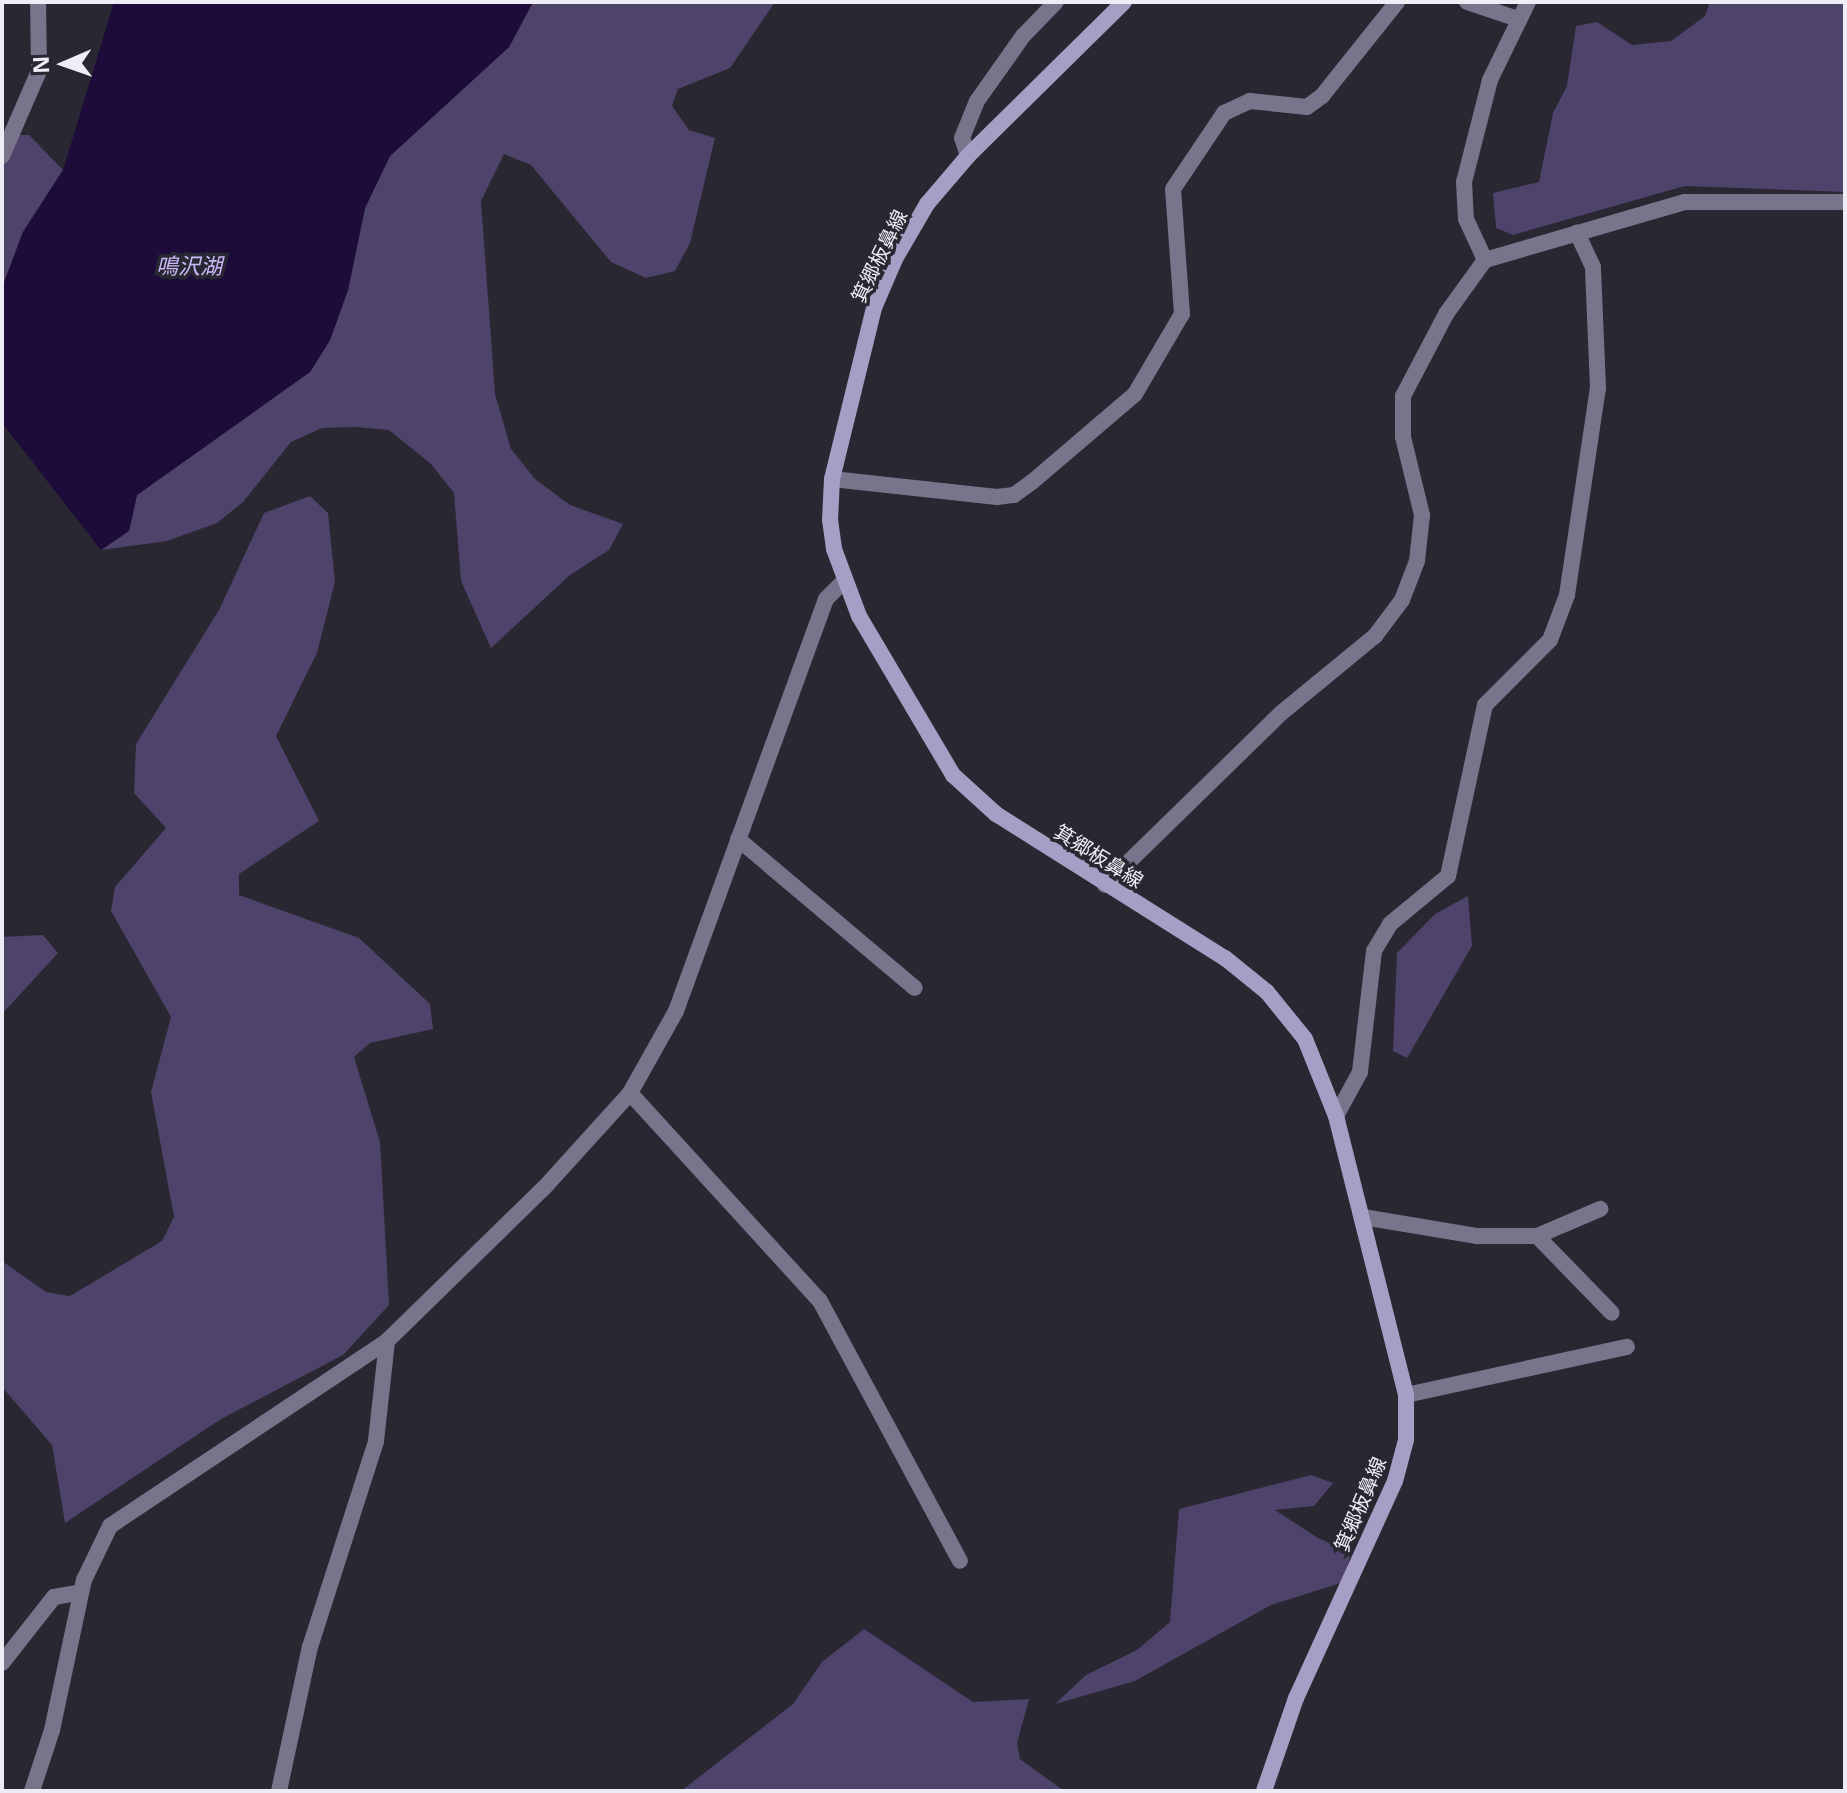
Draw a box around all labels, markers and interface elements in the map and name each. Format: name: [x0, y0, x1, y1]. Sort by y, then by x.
north arrow: [24, 24, 104, 104]
text: N: [25, 55, 55, 74]
street label: 箕郷板鼻線: [846, 206, 912, 306]
water label: 鳴沢湖: [156, 253, 222, 279]
street label: 箕郷板鼻線: [1050, 819, 1148, 893]
street label: 箕郷板鼻線: [1329, 1453, 1391, 1555]

